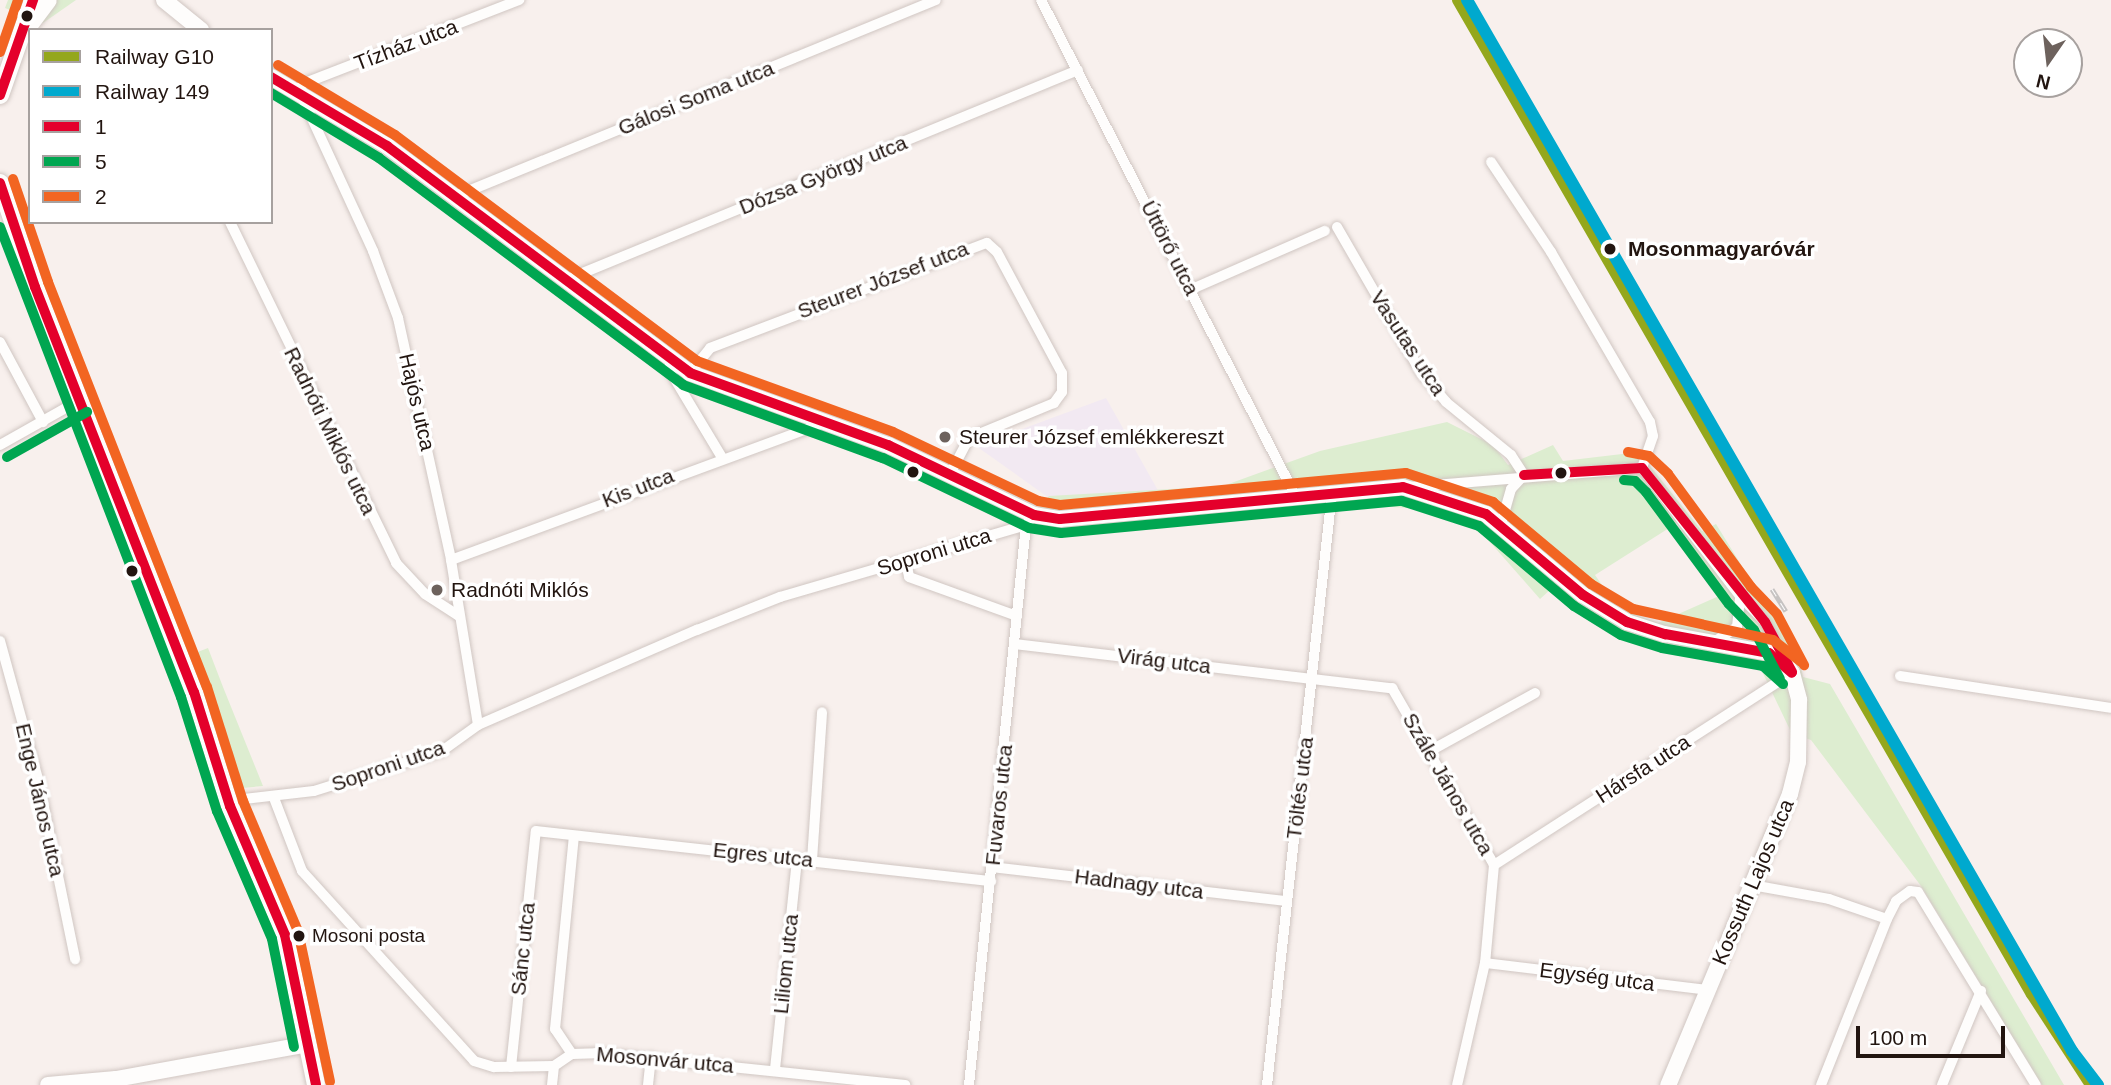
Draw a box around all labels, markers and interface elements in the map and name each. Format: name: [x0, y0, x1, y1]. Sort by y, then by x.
unlabelled marker: [20, 9, 34, 23]
street label: Tízház utca: [351, 14, 461, 76]
legend: [28, 28, 273, 224]
north arrow: [2013, 28, 2083, 98]
text: Railway G10: [95, 45, 214, 68]
street label: Gálosi Soma utca: [614, 55, 778, 141]
text: N: [2034, 70, 2052, 94]
text: Railway 149: [95, 80, 209, 103]
text: 1: [95, 115, 107, 138]
street label: Dózsa György utca: [735, 130, 911, 220]
text: 5: [95, 150, 107, 173]
text: 2: [95, 185, 107, 208]
street label: Úttörő utca: [1135, 197, 1205, 299]
street label: Steurer József utca: [794, 236, 972, 324]
place label: Mosonmagyaróvár: [1628, 236, 1815, 262]
marker: Mosonmagyaróvár: [1598, 237, 1622, 261]
street label: Vasutas utca: [1365, 286, 1451, 400]
street label: Radnóti Miklós utca: [279, 343, 381, 519]
street label: Hajós utca: [394, 351, 440, 453]
place label: Steurer József emlékkereszt: [959, 424, 1224, 450]
marker: Steurer József emlékkereszt: [937, 429, 953, 445]
street label: Kis utca: [599, 463, 677, 513]
unlabelled marker: [906, 465, 920, 479]
unlabelled marker: [1554, 466, 1568, 480]
street label: Soproni utca: [874, 523, 994, 581]
unlabelled marker: [125, 564, 139, 578]
place label: Radnóti Miklós: [451, 577, 589, 603]
marker: Radnóti Miklós: [429, 582, 445, 598]
street label: Virág utca: [1116, 643, 1212, 679]
street label: Szále János utca: [1397, 708, 1499, 860]
street label: Enge János utca: [10, 721, 70, 879]
street label: Hársfa utca: [1591, 729, 1695, 809]
street label: Soproni utca: [328, 735, 448, 797]
street label: Töltés utca: [1281, 735, 1319, 841]
street label: Fuvaros utca: [980, 743, 1018, 867]
street label: Kossuth Lajos utca: [1707, 795, 1799, 969]
street label: Egres utca: [712, 837, 814, 873]
street label: Hadnagy utca: [1073, 864, 1205, 904]
street label: Sánc utca: [506, 901, 540, 997]
street label: Liliom utca: [768, 913, 804, 1015]
place label: Mosoni posta: [312, 925, 425, 947]
marker: Mosoni posta: [292, 929, 306, 943]
street label: Egység utca: [1538, 957, 1656, 997]
scale bar: [1859, 1012, 2008, 1056]
text: 100 m: [1869, 1026, 1927, 1049]
street label: Mosonvár utca: [595, 1041, 735, 1079]

